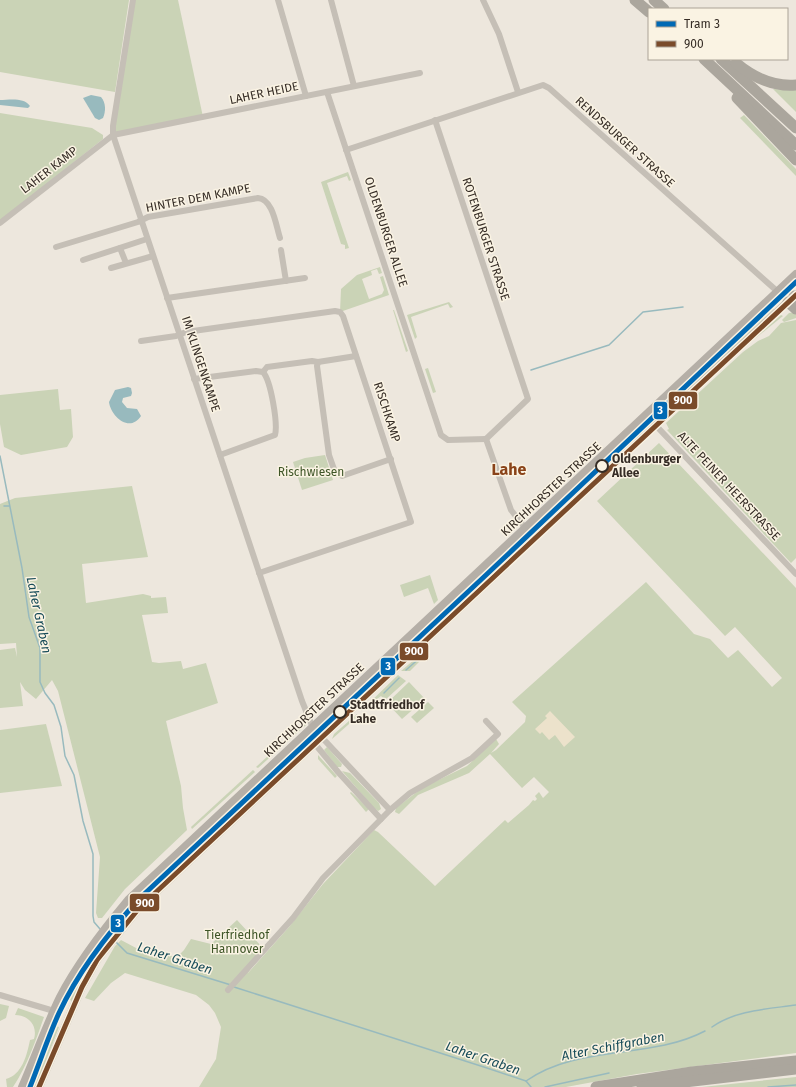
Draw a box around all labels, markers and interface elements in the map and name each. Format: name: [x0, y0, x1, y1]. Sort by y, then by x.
legend: [648, 8, 788, 60]
text: Tram 3: [684, 17, 720, 31]
text: 900: [684, 37, 704, 51]
street label: LAHER HEIDE: [228, 79, 300, 107]
street label: RENDSBURGER STRASSE: [572, 94, 678, 190]
street label: LAHER KAMP: [18, 143, 80, 196]
street label: OLDENBURGER ALLEE: [362, 175, 410, 289]
street label: ROTENBURGER STRASSE: [459, 176, 513, 302]
street label: HINTER DEM KAMPE: [144, 181, 252, 215]
street label: IM KLINGENKAMPE: [179, 314, 223, 414]
street label: RISCHKAMP: [371, 380, 403, 444]
line badge: 900: [668, 391, 698, 410]
text: 900: [673, 394, 693, 407]
line badge: 3: [653, 401, 668, 420]
text: 3: [656, 404, 663, 417]
street label: ALTE PEINER HEERSTRASSE: [675, 429, 783, 543]
street label: KIRCHHORSTER STRASSE: [498, 439, 604, 539]
place label: Oldenburger Allee: [611, 452, 681, 480]
marker: Oldenburger Allee: [595, 459, 609, 473]
district label: Lahe: [492, 460, 527, 479]
park label: Rischwiesen: [278, 465, 344, 479]
water label: Laher Graben: [24, 575, 54, 655]
line badge: 900: [399, 642, 429, 661]
text: 900: [404, 645, 424, 658]
line badge: 3: [380, 657, 396, 676]
street label: KIRCHHORSTER STRASSE: [261, 660, 367, 760]
text: 3: [384, 660, 391, 673]
place label: Stadtfriedhof Lahe: [350, 698, 426, 726]
marker: Stadtfriedhof Lahe: [333, 705, 347, 719]
line badge: 900: [129, 893, 160, 912]
text: 900: [135, 897, 155, 910]
line badge: 3: [110, 914, 125, 933]
text: 3: [114, 917, 121, 930]
park label: Tierfriedhof Hannover: [205, 928, 270, 956]
water label: Laher Graben: [136, 939, 214, 977]
water label: Alter Schiffgraben: [559, 1029, 666, 1064]
water label: Laher Graben: [444, 1038, 522, 1078]

